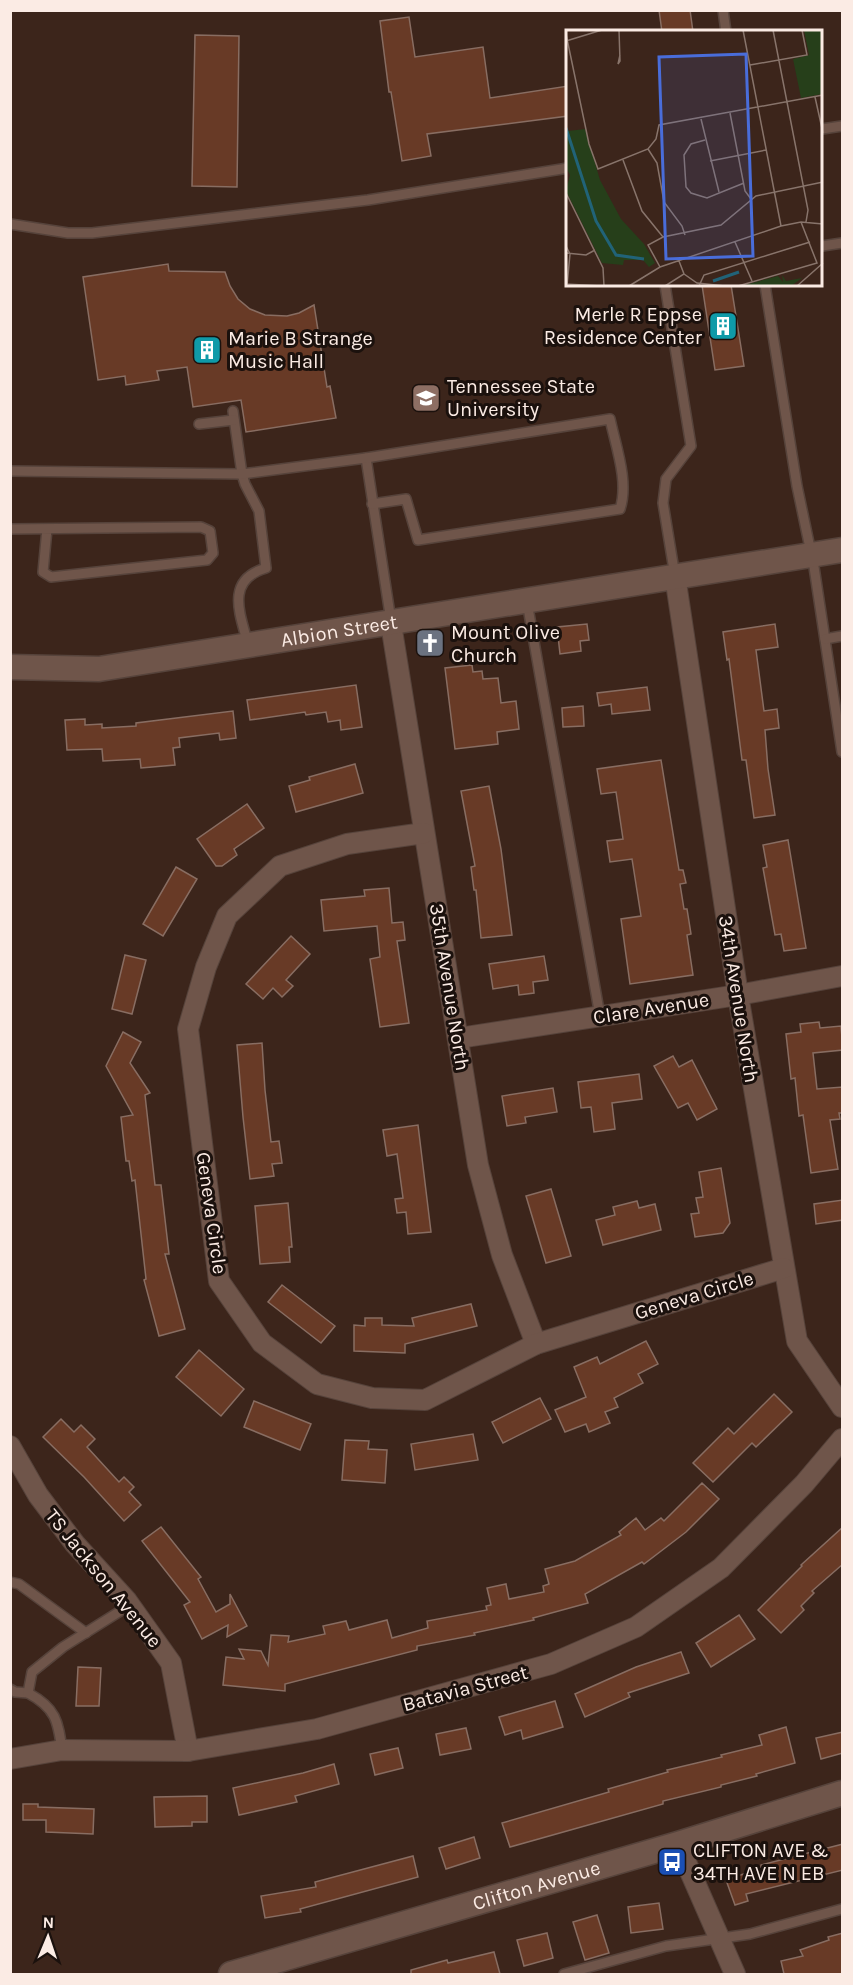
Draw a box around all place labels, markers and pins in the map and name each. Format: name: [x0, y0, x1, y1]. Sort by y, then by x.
place label: Merle R Eppse Residence Center: [544, 303, 703, 349]
building icon: Merle R Eppse Residence Center: [707, 310, 739, 342]
place label: Marie B Strange Music Hall: [228, 327, 373, 373]
building icon: Marie B Strange Music Hall: [191, 334, 223, 366]
place label: Tennessee State University: [447, 375, 595, 421]
school or university icon: Tennessee State University: [410, 382, 442, 414]
place label: Mount Olive Church: [451, 621, 560, 667]
church icon: Mount Olive Church: [414, 627, 446, 659]
place label: CLIFTON AVE & 34TH AVE N EB: [693, 1839, 829, 1885]
bus stop icon: CLIFTON AVE & 34TH AVE N EB: [656, 1846, 688, 1878]

